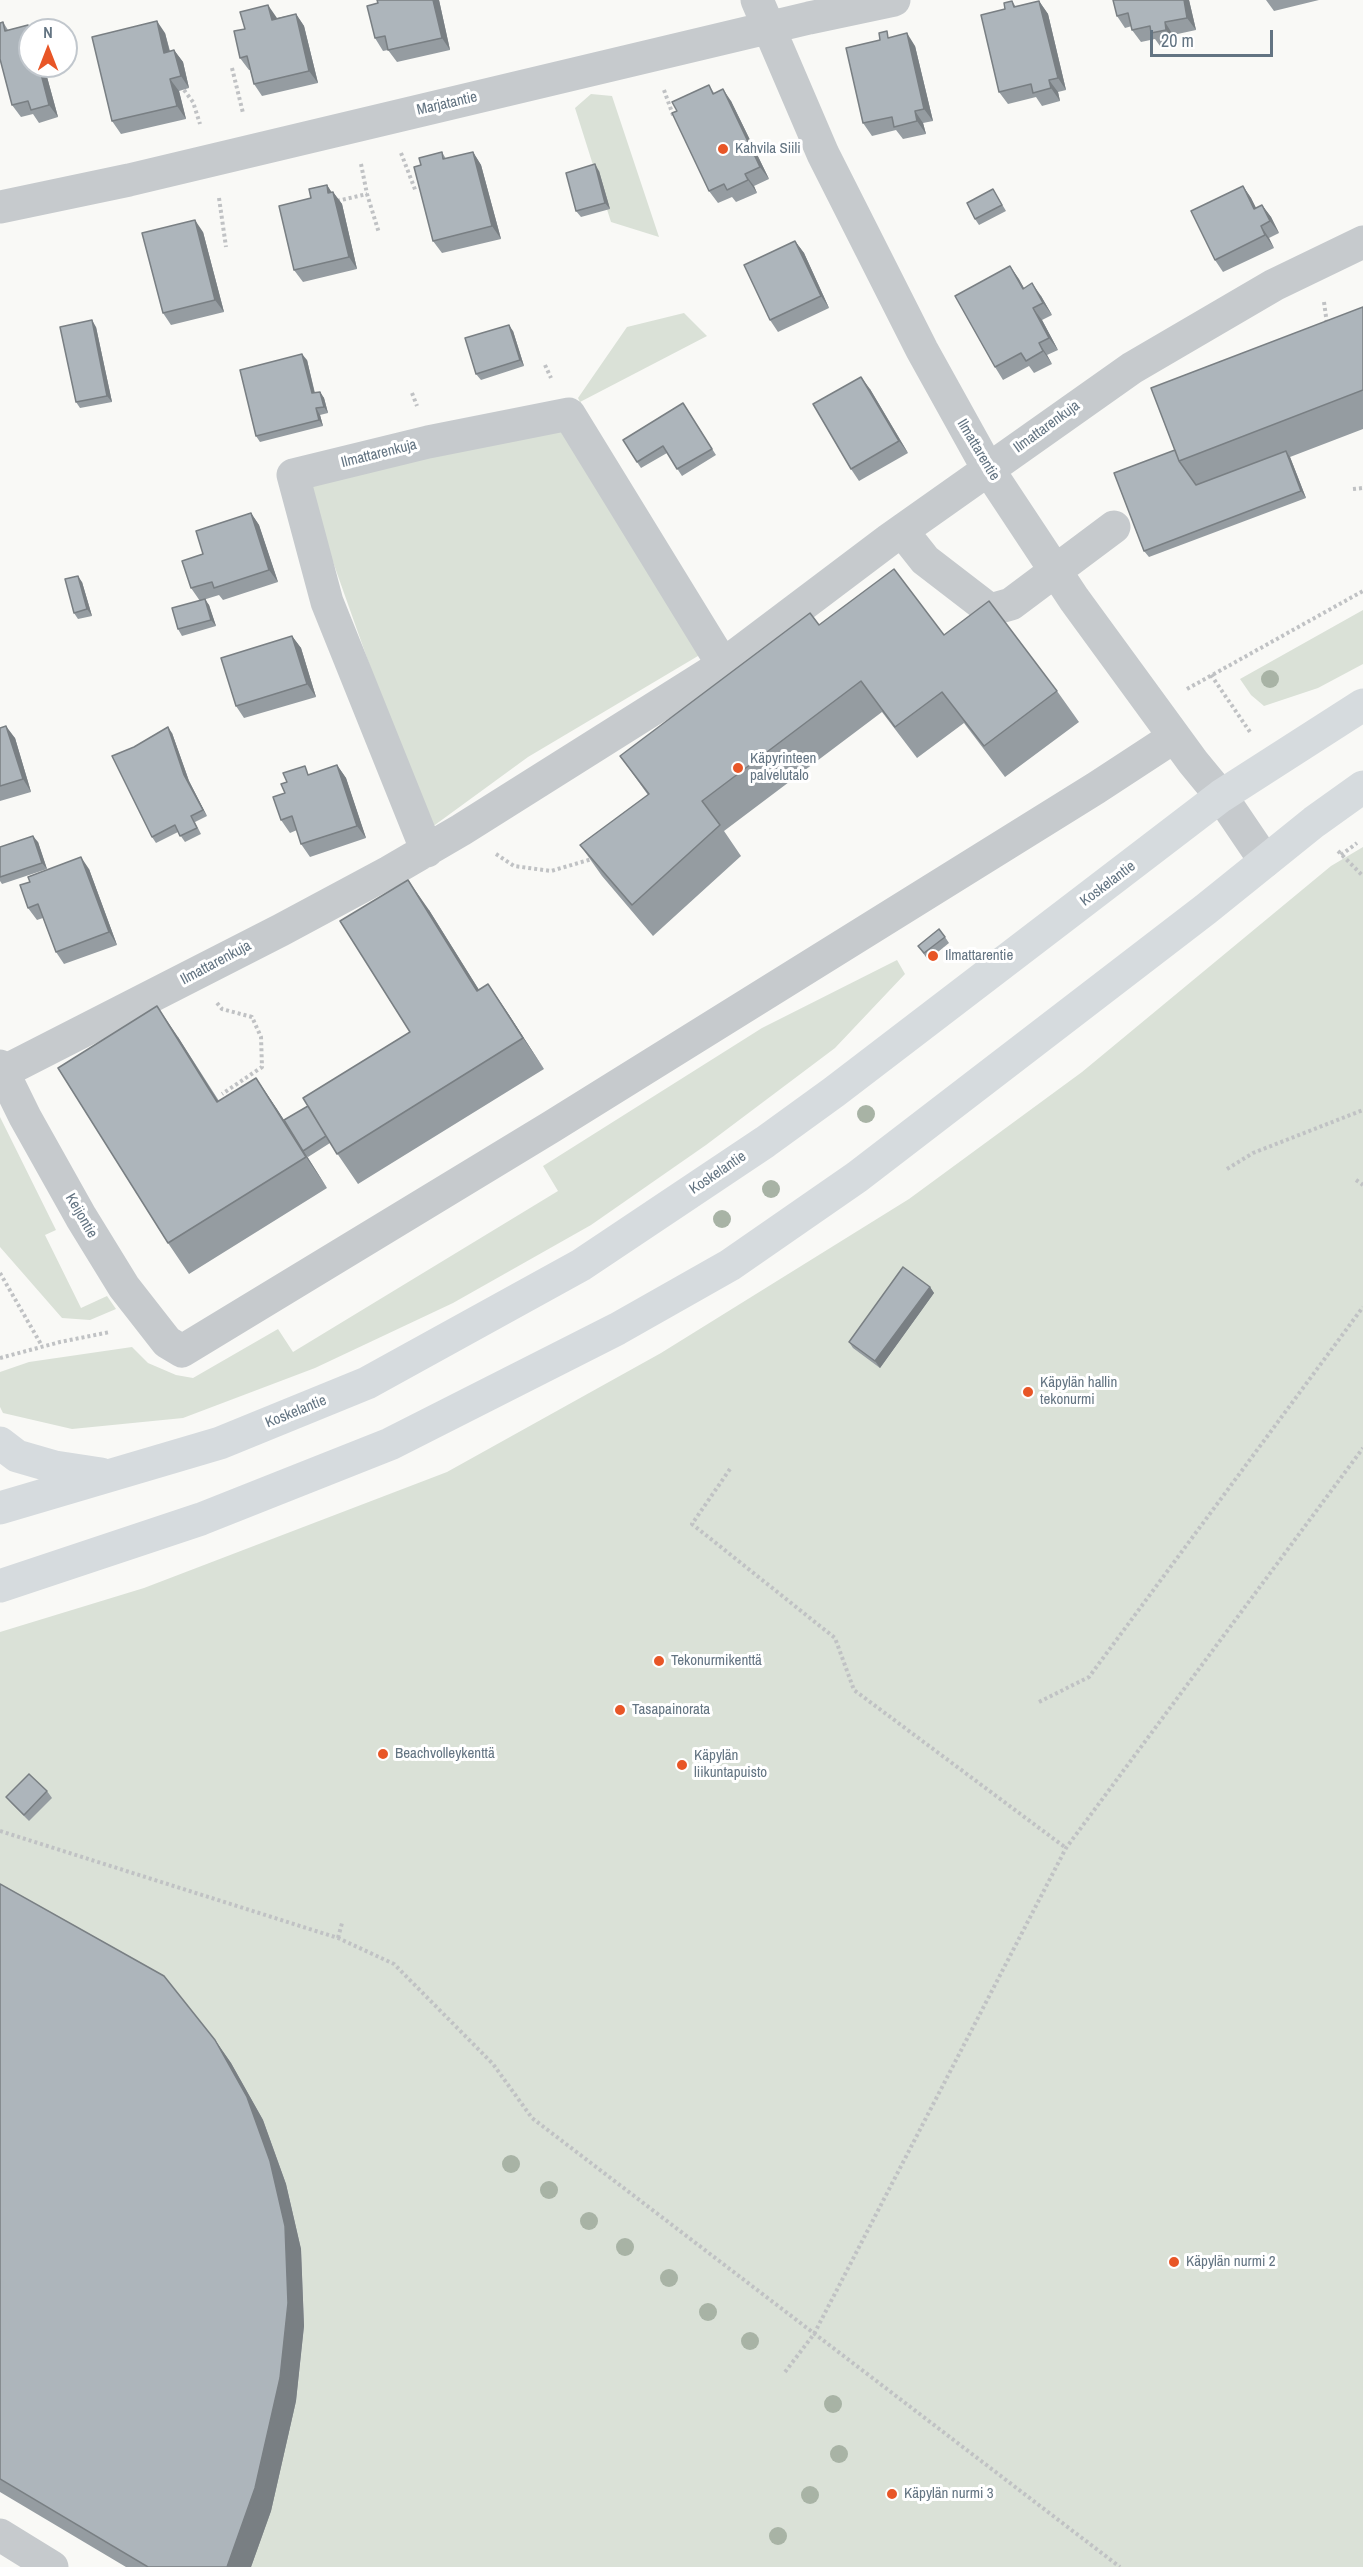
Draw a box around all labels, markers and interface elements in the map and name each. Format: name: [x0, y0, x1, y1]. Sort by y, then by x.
north arrow: [18, 18, 78, 78]
scale bar: [1153, 18, 1276, 56]
text: N: [43, 21, 53, 43]
text: 20 m: [1161, 28, 1194, 53]
street label: Marjatantie: [415, 88, 479, 120]
place label: Kahvila Siili: [735, 140, 801, 158]
marker: Kahvila Siili: [716, 142, 730, 156]
street label: Ilmattarenkuja: [1010, 397, 1084, 457]
street label: Ilmattarentie: [953, 416, 1003, 484]
street label: Ilmattarenkuja: [339, 436, 419, 472]
place label: Käpyrinteen palvelutalo: [750, 750, 816, 785]
marker: Käpyrinteen palvelutalo: [731, 761, 745, 775]
street label: Koskelantie: [1077, 857, 1139, 911]
street label: Ilmattarenkuja: [178, 937, 254, 989]
place label: Ilmattarentie: [945, 947, 1013, 965]
marker: Ilmattarentie: [926, 949, 940, 963]
street label: Koskelantie: [686, 1148, 750, 1198]
street label: Keijontie: [61, 1190, 101, 1242]
place label: Käpylän hallin tekonurmi: [1040, 1374, 1117, 1409]
marker: Käpylän hallin tekonurmi: [1021, 1385, 1035, 1399]
street label: Koskelantie: [263, 1392, 329, 1432]
place label: Tekonurmikenttä: [671, 1652, 762, 1670]
marker: Tekonurmikenttä: [652, 1654, 666, 1668]
place label: Tasapainorata: [632, 1701, 710, 1719]
marker: Tasapainorata: [613, 1703, 627, 1717]
place label: Beachvolleykenttä: [395, 1745, 495, 1763]
marker: Beachvolleykenttä: [376, 1747, 390, 1761]
place label: Käpylän liikuntapuisto: [694, 1747, 767, 1782]
marker: Käpylän liikuntapuisto: [675, 1758, 689, 1772]
place label: Käpylän nurmi 2: [1186, 2253, 1276, 2271]
marker: Käpylän nurmi 2: [1167, 2255, 1181, 2269]
place label: Käpylän nurmi 3: [904, 2485, 994, 2503]
marker: Käpylän nurmi 3: [885, 2487, 899, 2501]

